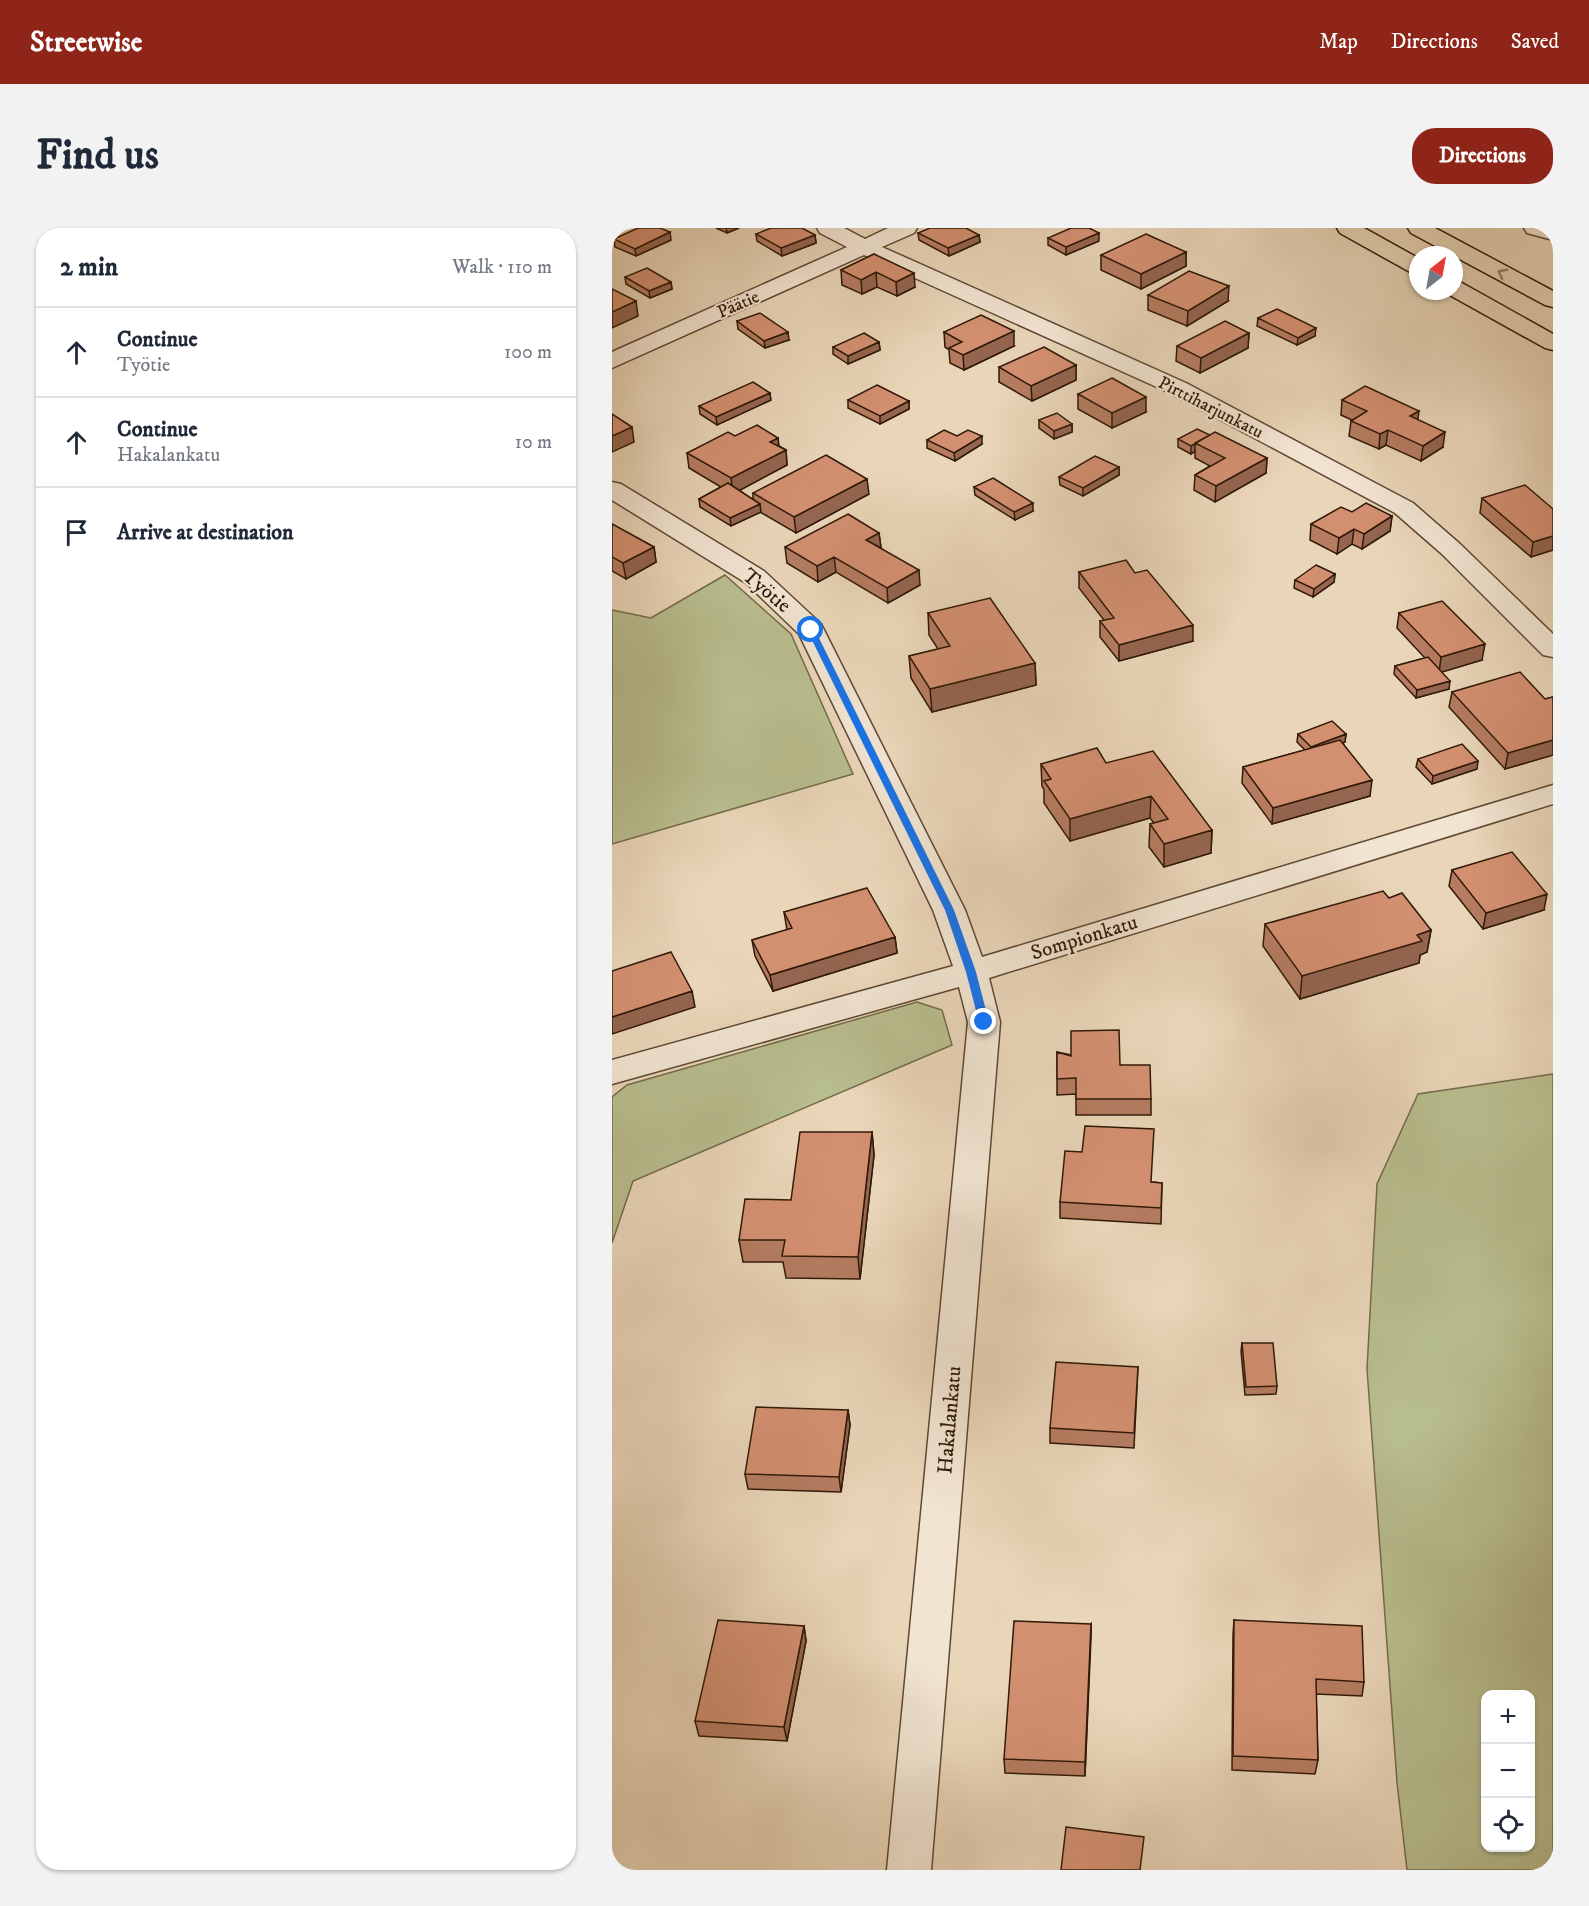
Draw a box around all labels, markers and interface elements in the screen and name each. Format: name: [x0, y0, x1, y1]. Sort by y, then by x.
text: Streetwise: [30, 25, 142, 60]
text: Map: [1319, 29, 1358, 55]
text: Directions: [1391, 29, 1478, 55]
text: Saved: [1511, 29, 1559, 55]
button: Directions: [1412, 128, 1553, 184]
text: Find us: [36, 130, 159, 182]
north arrow: [1409, 246, 1463, 300]
text: 2 min: [60, 251, 118, 284]
text: Walk · 110 m: [452, 255, 552, 280]
one-way arrow: [1497, 269, 1508, 280]
street label: Päätie: [714, 286, 763, 324]
text: Continue: [117, 326, 198, 353]
icon: ahead: [60, 336, 93, 369]
text: 100 m: [504, 340, 552, 365]
text: Työtie: [117, 353, 170, 378]
street label: Pirttiharjunkatu: [1154, 372, 1267, 444]
text: Continue: [117, 416, 198, 443]
icon: ahead: [60, 426, 93, 459]
text: 10 m: [515, 430, 552, 455]
text: Hakalankatu: [117, 443, 220, 468]
icon: arrive: [60, 516, 93, 549]
text: Arrive at destination: [117, 519, 294, 546]
street label: Työtie: [737, 563, 796, 619]
route start: [797, 616, 823, 642]
street label: Sompionkatu: [1028, 909, 1141, 967]
route end: [970, 1008, 996, 1034]
street label: Hakalankatu: [932, 1365, 968, 1475]
map controls: [1481, 1690, 1535, 1852]
button: +: [1481, 1690, 1535, 1744]
button: −: [1481, 1744, 1535, 1798]
button: locate: [1481, 1798, 1535, 1852]

